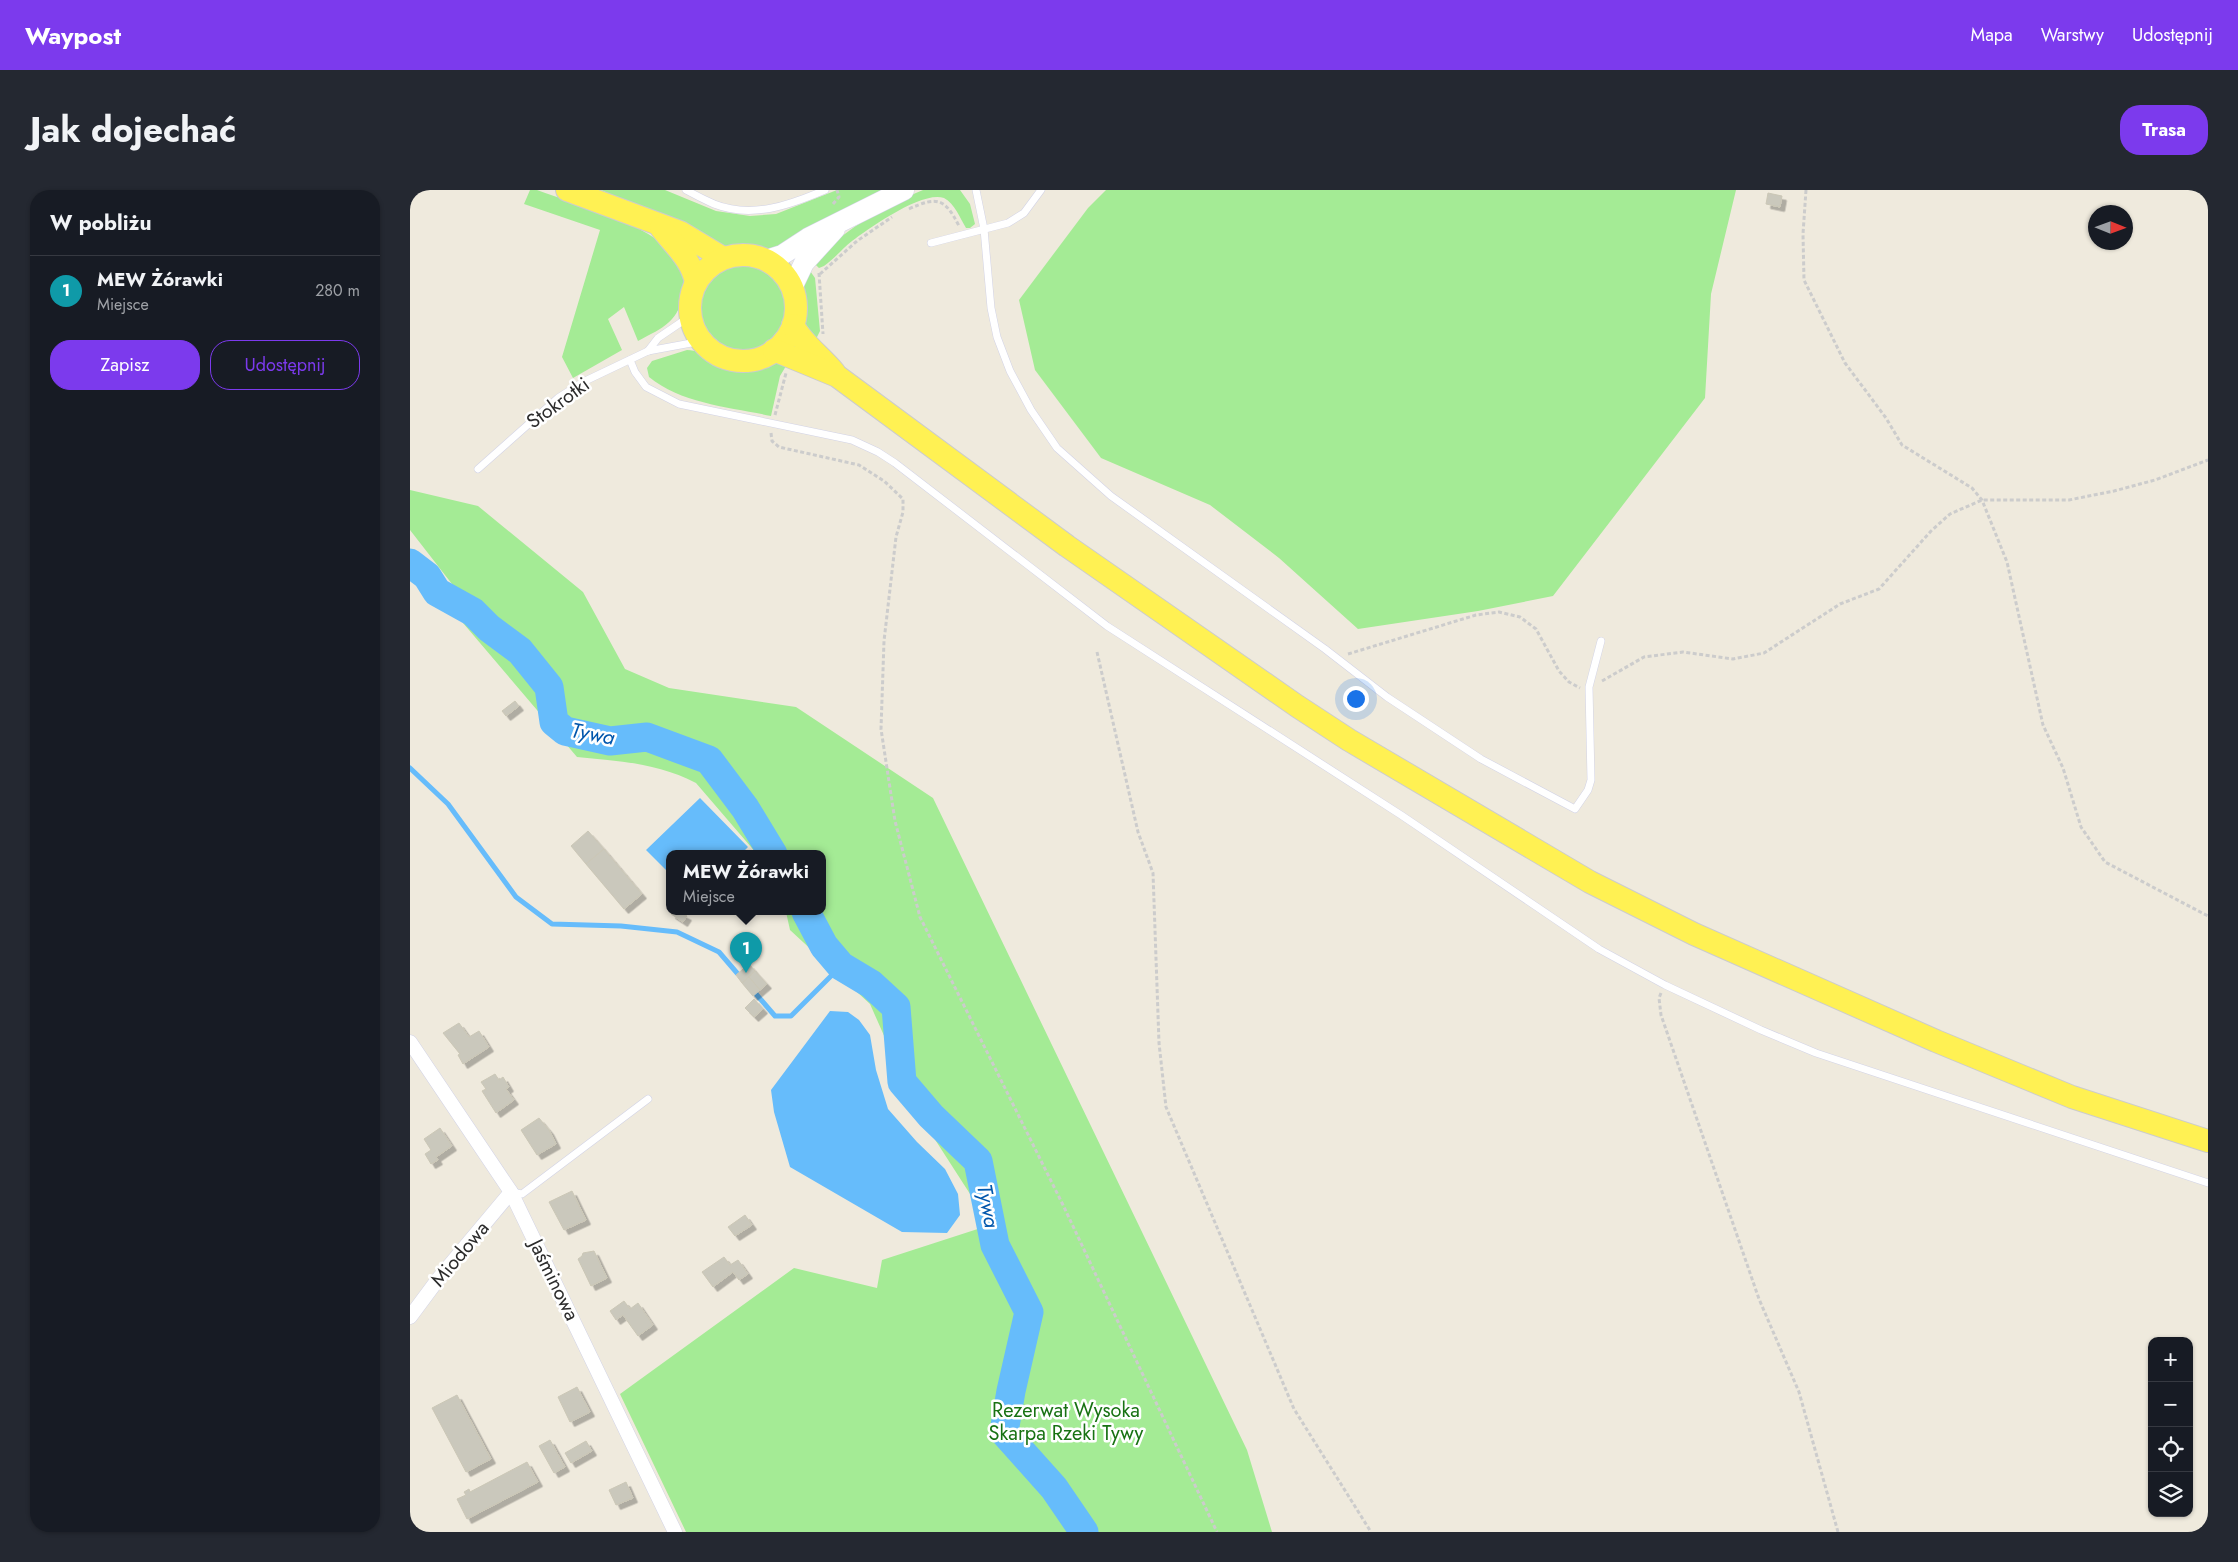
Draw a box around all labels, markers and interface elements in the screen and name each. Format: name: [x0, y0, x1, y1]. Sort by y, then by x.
text: Waypost: [25, 18, 121, 53]
text: Mapa: [1971, 22, 2013, 48]
text: Warstwy: [2041, 22, 2104, 48]
text: Udostępnij: [2132, 22, 2213, 48]
text: Jak dojechać: [30, 105, 236, 155]
button: Trasa: [2120, 105, 2208, 155]
north arrow: [2088, 205, 2133, 250]
text: W pobliżu: [50, 208, 151, 238]
text: MEW Żórawki: [97, 266, 223, 293]
text: 1: [62, 279, 70, 302]
text: 280 m: [315, 279, 360, 302]
text: Miejsce: [97, 293, 149, 316]
button: Zapisz: [50, 340, 200, 390]
button: Udostępnij: [210, 340, 360, 390]
street label: Stokrotki: [520, 370, 596, 436]
your location: [1343, 686, 1369, 712]
water label: Tywa: [569, 715, 618, 753]
popup: [666, 850, 826, 915]
text: MEW Żórawki: [683, 858, 809, 885]
text: Miejsce: [683, 885, 735, 908]
pin: 1: [730, 932, 762, 973]
water label: Tywa: [969, 1182, 1007, 1231]
street label: Miodowa: [424, 1215, 496, 1293]
street label: Jaśminowa: [520, 1232, 586, 1326]
map controls: [2148, 1337, 2193, 1517]
button: +: [2148, 1337, 2193, 1382]
button: −: [2148, 1382, 2193, 1427]
park label: Rezerwat Wysoka Skarpa Rzeki Tywy: [989, 1396, 1144, 1448]
button: locate: [2148, 1427, 2193, 1472]
button: layers: [2148, 1472, 2193, 1517]

